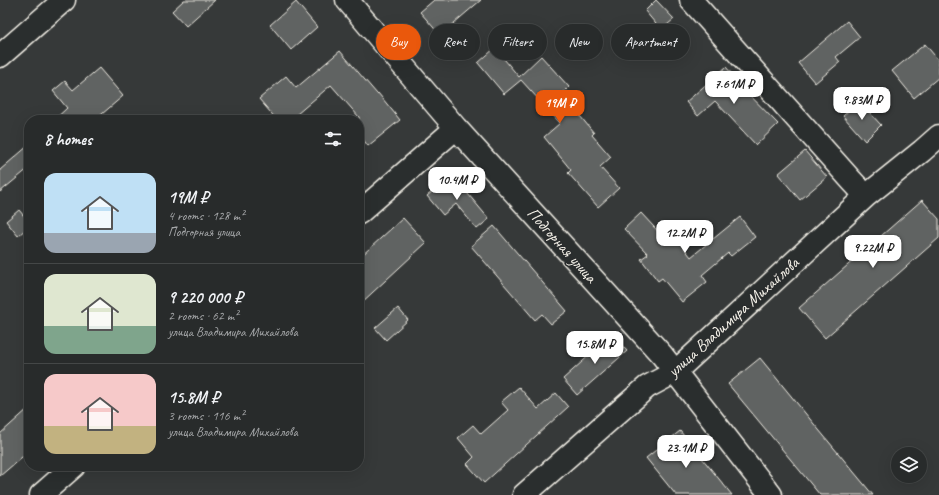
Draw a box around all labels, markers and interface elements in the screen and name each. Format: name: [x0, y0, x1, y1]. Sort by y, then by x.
chip: Buy: [376, 24, 421, 60]
chip: Rent: [429, 24, 480, 60]
chip: Filters: [488, 24, 547, 60]
chip: New: [555, 24, 603, 60]
chip: Apartment: [611, 24, 690, 60]
pin: 7.61M ₽: [697, 71, 771, 105]
text: 7.61M ₽: [714, 76, 754, 92]
pin: 9.83M ₽: [825, 87, 899, 121]
pin: 19M ₽: [532, 90, 588, 124]
text: 9.83M ₽: [842, 92, 882, 108]
text: 19M ₽: [545, 95, 575, 111]
icon: filters: [322, 128, 344, 150]
text: 8 homes: [44, 129, 92, 150]
pin: 10.4M ₽: [420, 167, 494, 201]
text: 10.4M ₽: [437, 172, 477, 188]
text: 19M ₽: [168, 187, 208, 208]
icon: home: [76, 189, 124, 237]
street label: Подгорная улица: [523, 203, 602, 288]
text: 4 rooms · 128 m²: [168, 208, 244, 224]
pin: 12.2M ₽: [648, 220, 722, 254]
text: Подгорная улица: [168, 224, 240, 240]
text: 12.2M ₽: [665, 225, 705, 241]
pin: 9.22M ₽: [836, 235, 910, 269]
text: 9.22M ₽: [853, 240, 893, 256]
street label: улица Владимира Михайлова: [662, 252, 804, 382]
text: 9 220 000 ₽: [168, 287, 242, 308]
icon: home: [76, 290, 124, 338]
text: 2 rooms · 62 m²: [168, 308, 238, 324]
text: улица Владимира Михайлова: [168, 324, 298, 340]
pin: 15.8M ₽: [558, 331, 632, 365]
text: 15.8M ₽: [575, 336, 615, 352]
text: 15.8M ₽: [168, 387, 219, 408]
icon: home: [76, 390, 124, 438]
text: 3 rooms · 116 m²: [168, 408, 244, 424]
text: улица Владимира Михайлова: [168, 424, 298, 440]
pin: 23.1M ₽: [649, 435, 723, 469]
text: 23.1M ₽: [666, 440, 706, 456]
map controls: [891, 447, 927, 483]
button: layers: [891, 447, 927, 483]

